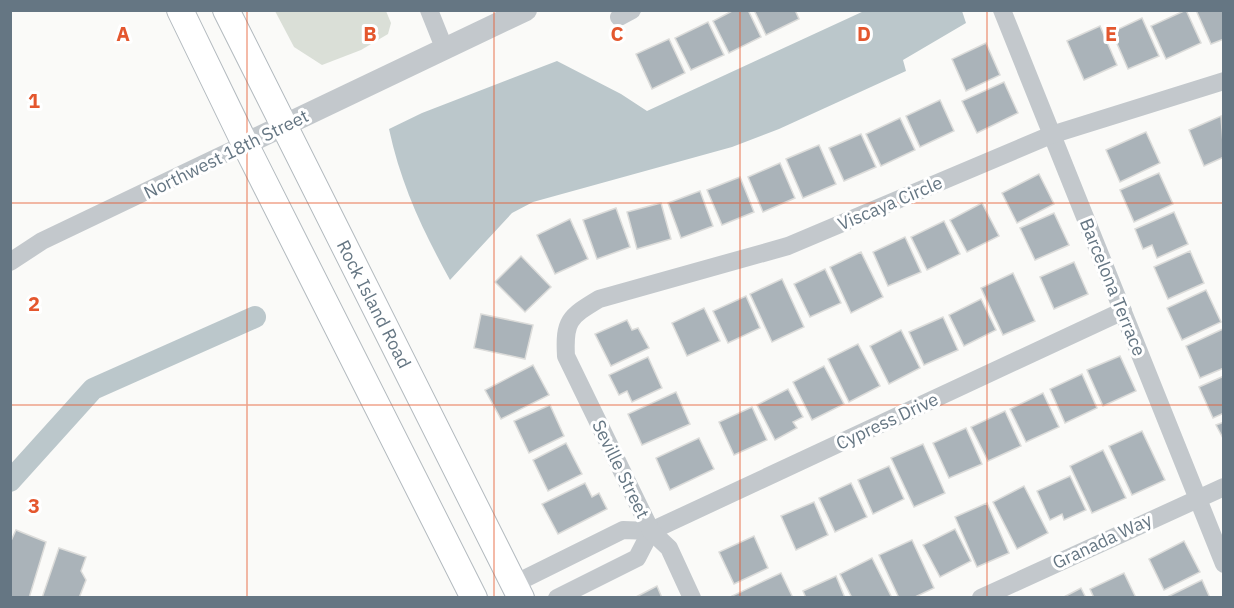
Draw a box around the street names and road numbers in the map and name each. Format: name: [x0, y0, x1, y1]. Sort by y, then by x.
street label: Northwest 18th Street: [140, 104, 312, 204]
street label: Viscaya Circle: [834, 171, 946, 235]
street label: Barcelona Terrace: [1075, 215, 1151, 359]
street label: Rock Island Road: [332, 236, 416, 372]
street label: Cypress Drive: [832, 387, 942, 455]
street label: Seville Street: [587, 416, 655, 522]
street label: Granada Way: [1049, 508, 1155, 574]

